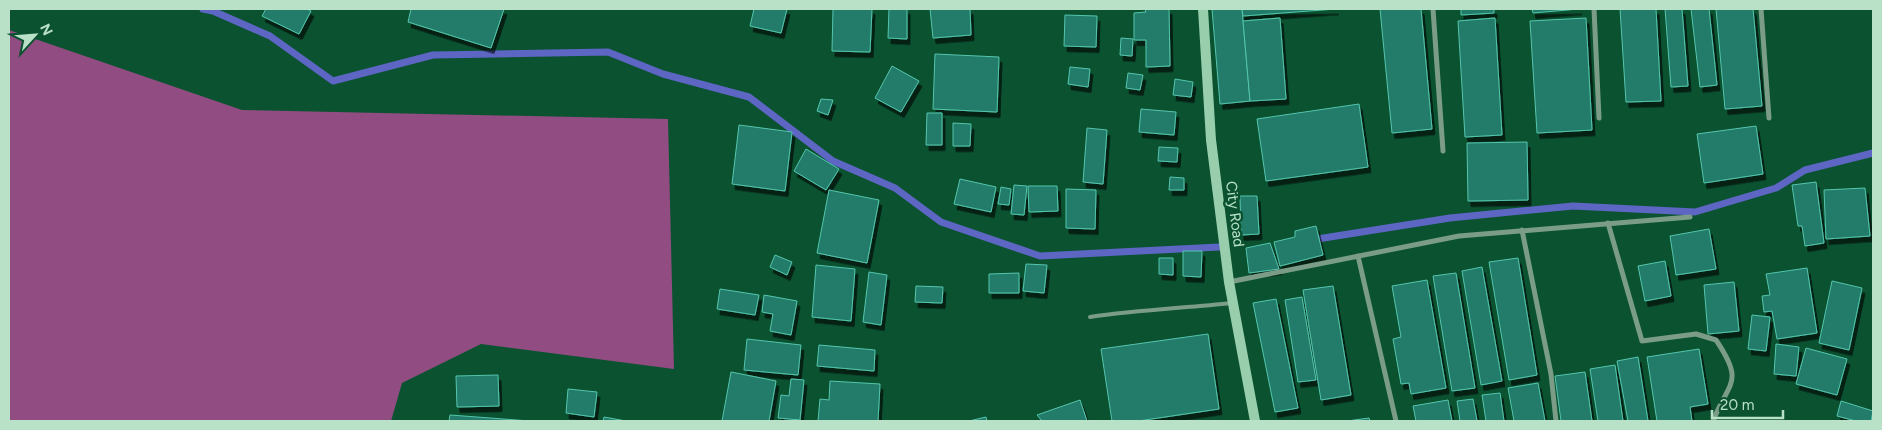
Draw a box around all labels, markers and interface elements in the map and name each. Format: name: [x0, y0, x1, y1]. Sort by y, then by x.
north arrow: [10, 10, 60, 60]
text: N: [36, 21, 56, 38]
street label: City Road: [1222, 180, 1248, 248]
scale bar: [1712, 388, 1783, 420]
text: 20 m: [1720, 396, 1754, 414]

